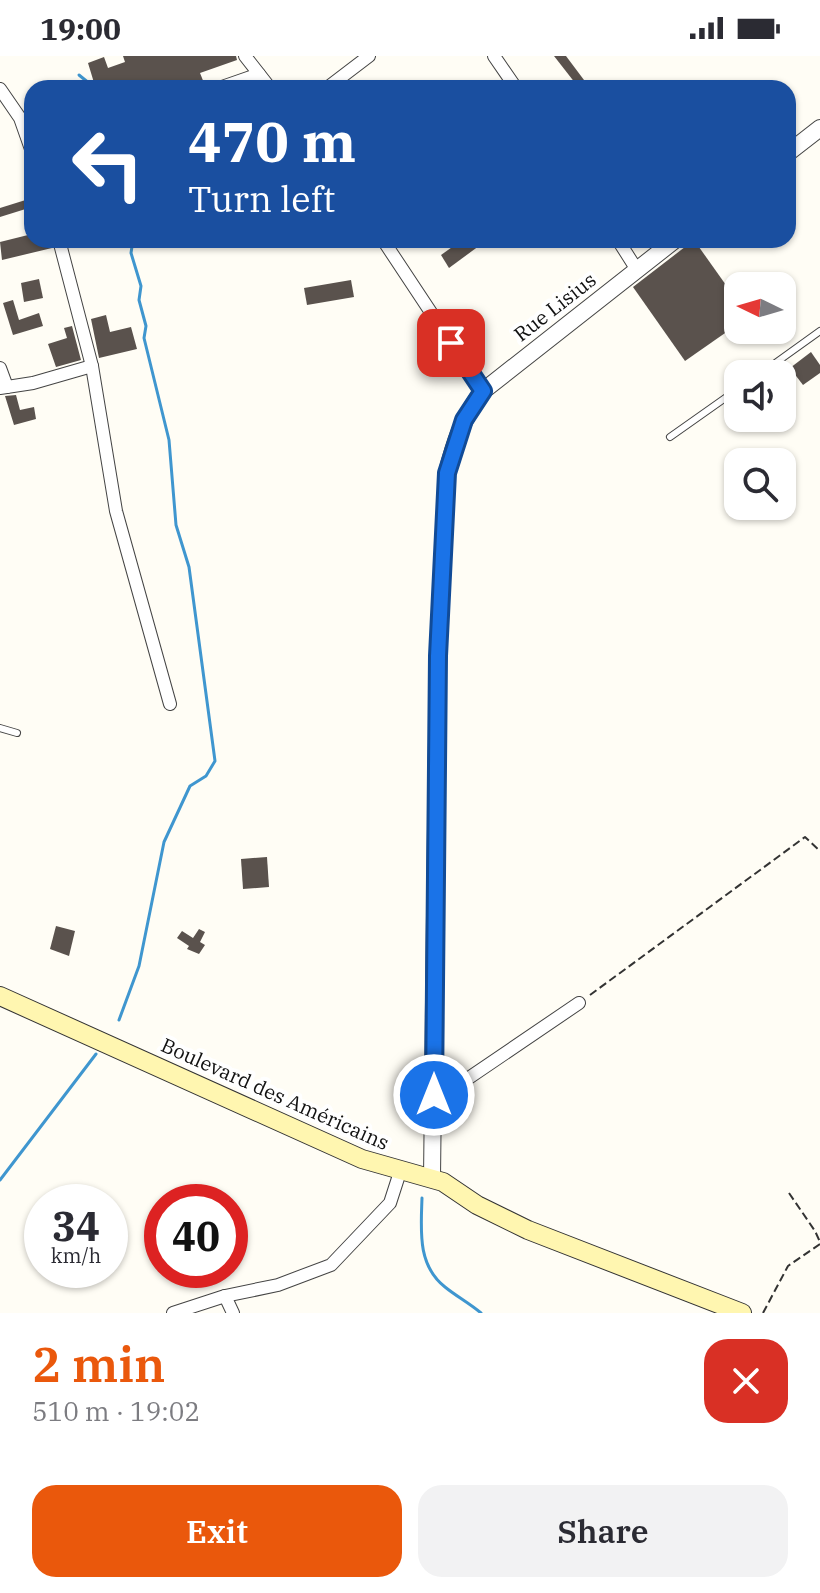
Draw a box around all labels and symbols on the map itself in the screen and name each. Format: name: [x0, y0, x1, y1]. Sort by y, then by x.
street label: Rue Lisius: [508, 266, 601, 347]
north arrow: [724, 272, 796, 344]
pin: [417, 309, 485, 377]
street label: Boulevard des Américains: [157, 1031, 393, 1156]
position arrow: [392, 1053, 476, 1137]
speed limit sign: 40: [144, 1184, 248, 1288]

